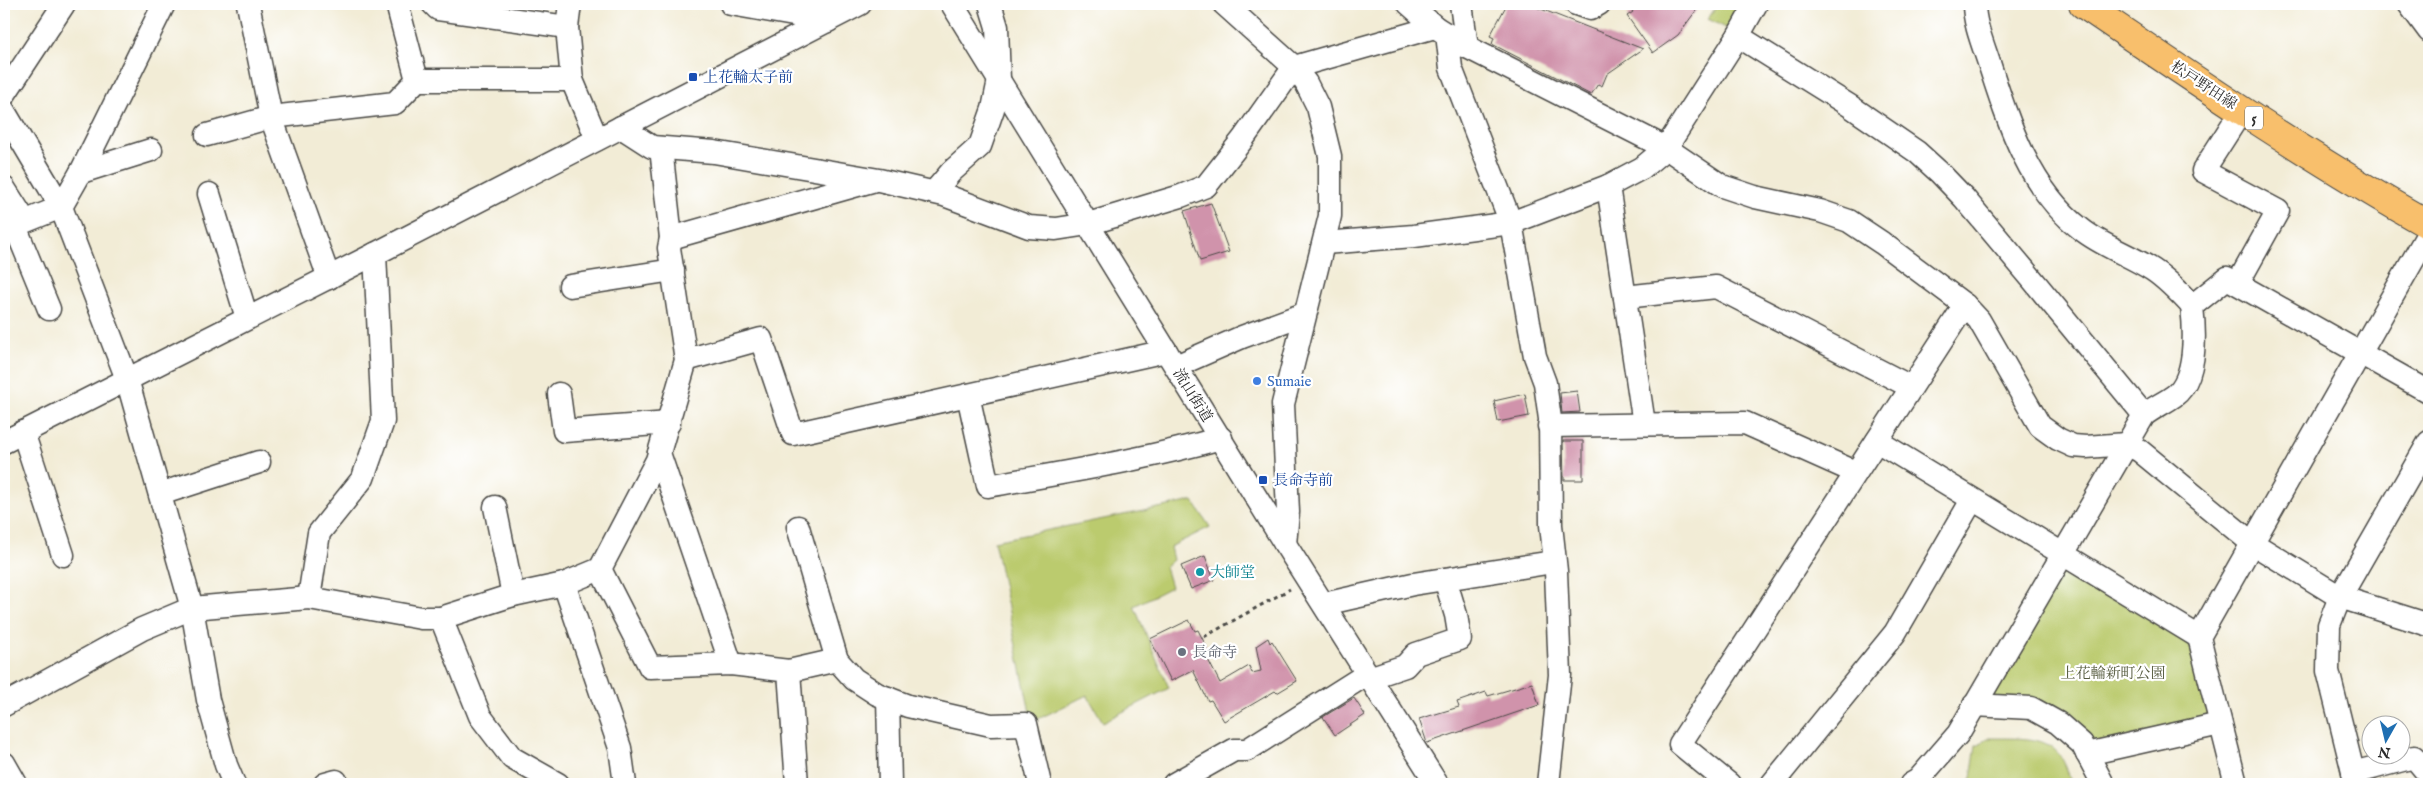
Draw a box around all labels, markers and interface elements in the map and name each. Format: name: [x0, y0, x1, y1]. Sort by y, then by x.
street label: 松戸野田線: [2167, 57, 2240, 114]
place label: 上花輪太子前: [703, 68, 793, 87]
marker: 上花輪太子前: [687, 71, 699, 83]
road number: 5: [2245, 106, 2263, 130]
street label: 流山街道: [1169, 365, 1217, 426]
place label: Sumaie: [1267, 372, 1311, 391]
marker: Sumaie: [1251, 375, 1263, 387]
place label: 長命寺前: [1273, 471, 1333, 490]
marker: 長命寺前: [1257, 474, 1269, 486]
place label: 大師堂: [1210, 563, 1255, 582]
marker: 大師堂: [1194, 566, 1206, 578]
place label: 長命寺: [1192, 643, 1237, 662]
marker: 長命寺: [1176, 646, 1188, 658]
park label: 上花輪新町公園: [2060, 664, 2166, 683]
north arrow: [2360, 716, 2410, 766]
text: N: [2377, 742, 2393, 762]

